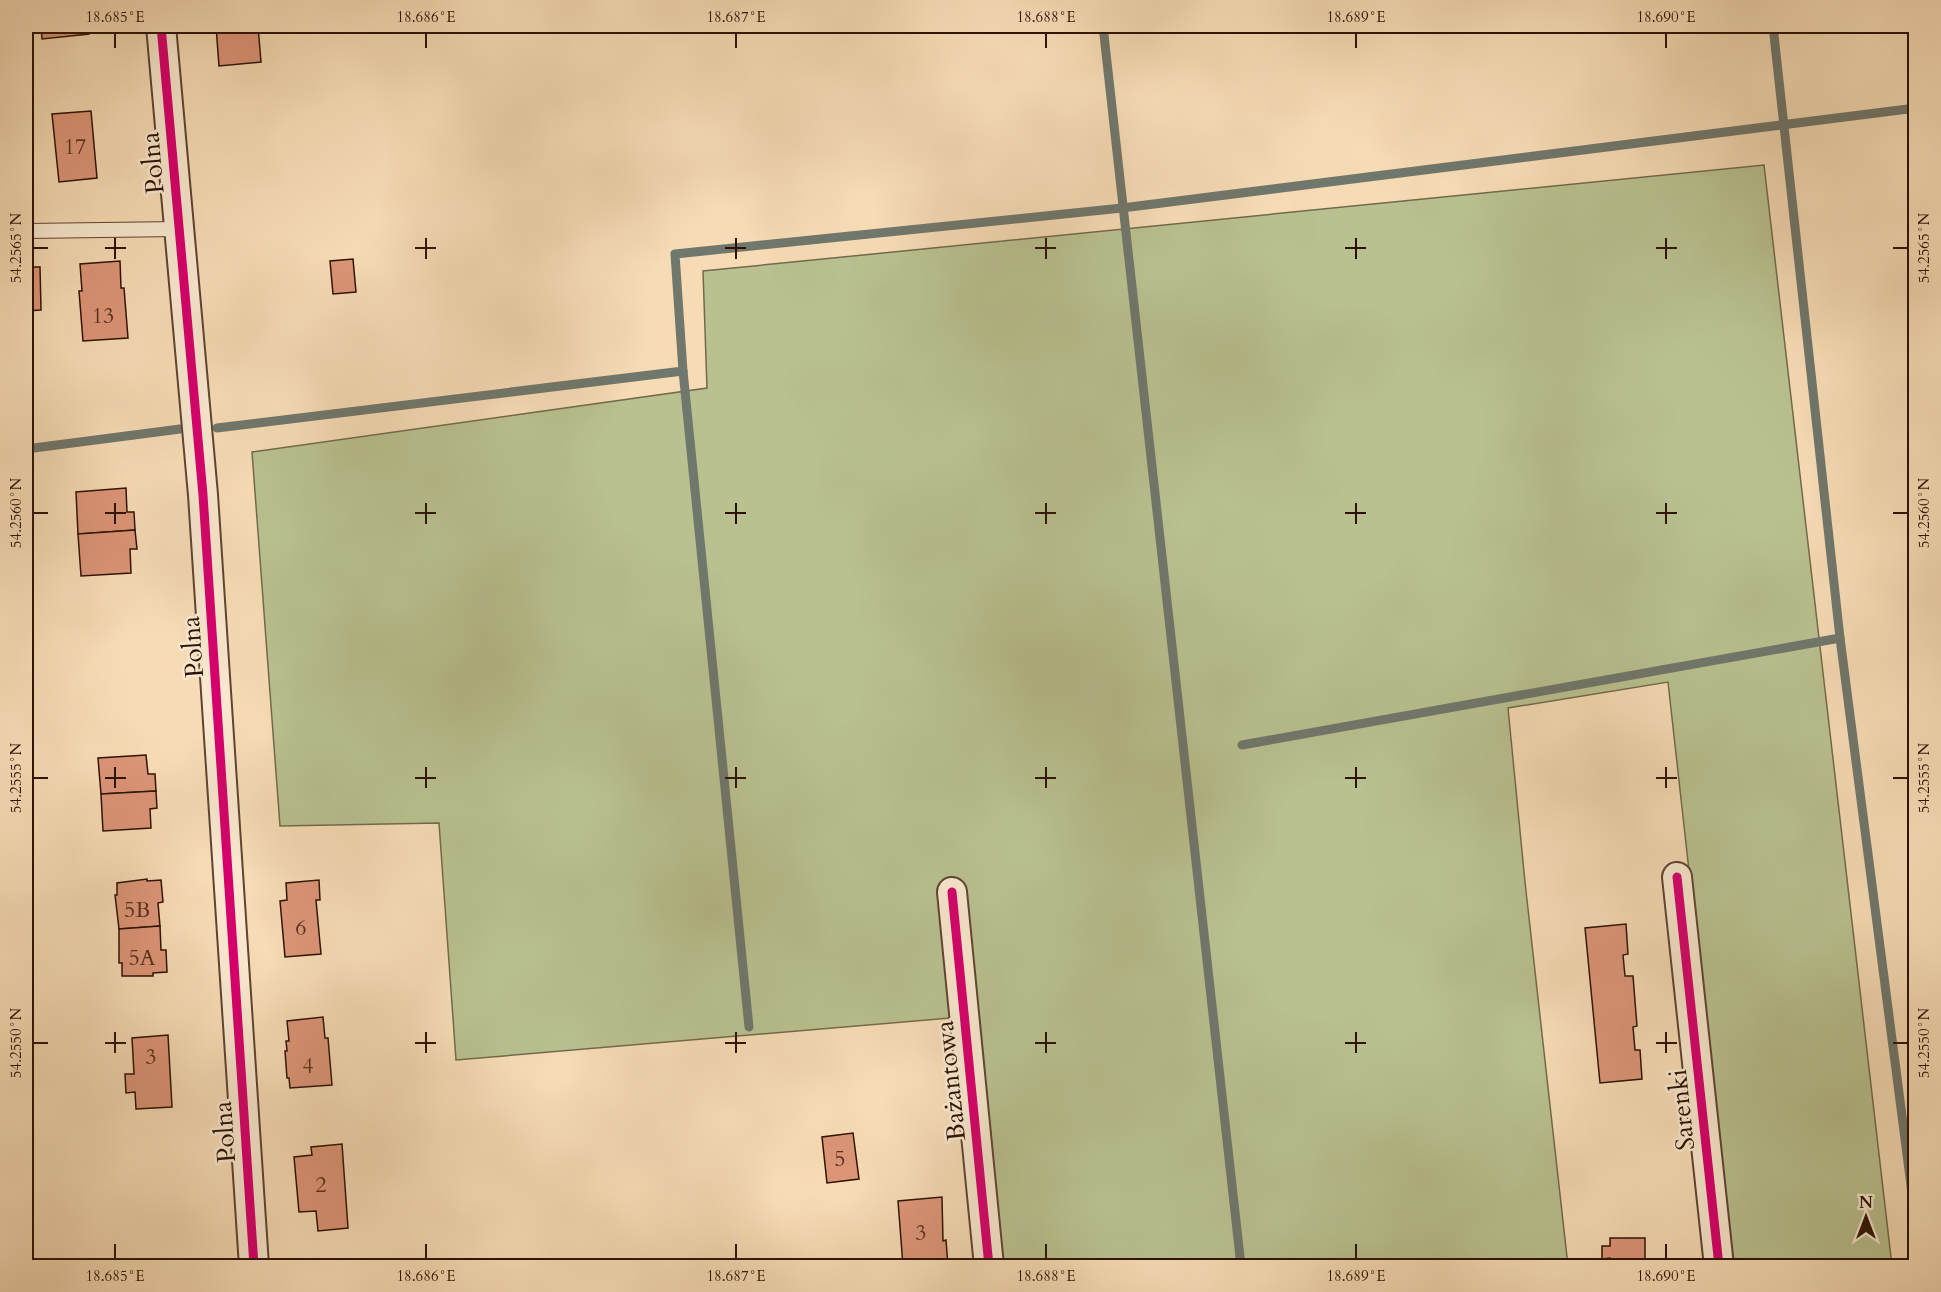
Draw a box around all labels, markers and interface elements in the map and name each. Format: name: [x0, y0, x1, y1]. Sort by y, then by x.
text: 18.685°E: [85, 7, 145, 27]
text: 18.686°E: [396, 7, 456, 27]
text: 18.687°E: [706, 7, 766, 27]
text: 18.688°E: [1016, 7, 1076, 27]
text: 18.689°E: [1326, 7, 1386, 27]
text: 18.690°E: [1636, 7, 1696, 27]
street label: Polna: [132, 131, 173, 195]
house number: 17: [64, 132, 86, 162]
text: 54.2565°N: [6, 213, 26, 283]
text: 54.2565°N: [1914, 213, 1934, 283]
house number: 13: [92, 301, 114, 331]
text: 54.2560°N: [6, 478, 26, 548]
text: 54.2560°N: [1914, 478, 1934, 548]
street label: Polna: [173, 615, 212, 679]
text: 54.2555°N: [6, 743, 26, 813]
text: 54.2555°N: [1914, 743, 1934, 813]
house number: 5B: [124, 895, 150, 925]
house number: 6: [295, 913, 307, 943]
house number: 5A: [129, 943, 156, 973]
text: 54.2550°N: [6, 1008, 26, 1078]
text: 54.2550°N: [1914, 1008, 1934, 1078]
street label: Bażantowa: [927, 1019, 974, 1143]
house number: 3: [145, 1042, 157, 1072]
house number: 4: [302, 1051, 314, 1081]
street label: Sarenki: [1660, 1068, 1703, 1152]
street label: Polna: [205, 1100, 244, 1164]
house number: 5: [834, 1144, 846, 1174]
house number: 2: [315, 1170, 327, 1200]
north arrow: [1836, 1187, 1896, 1247]
text: N: [1859, 1192, 1873, 1214]
house number: 3: [915, 1218, 927, 1248]
text: 18.685°E: [85, 1266, 145, 1286]
text: 18.686°E: [396, 1266, 456, 1286]
text: 18.687°E: [706, 1266, 766, 1286]
text: 18.688°E: [1016, 1266, 1076, 1286]
text: 18.689°E: [1326, 1266, 1386, 1286]
text: 18.690°E: [1636, 1266, 1696, 1286]

